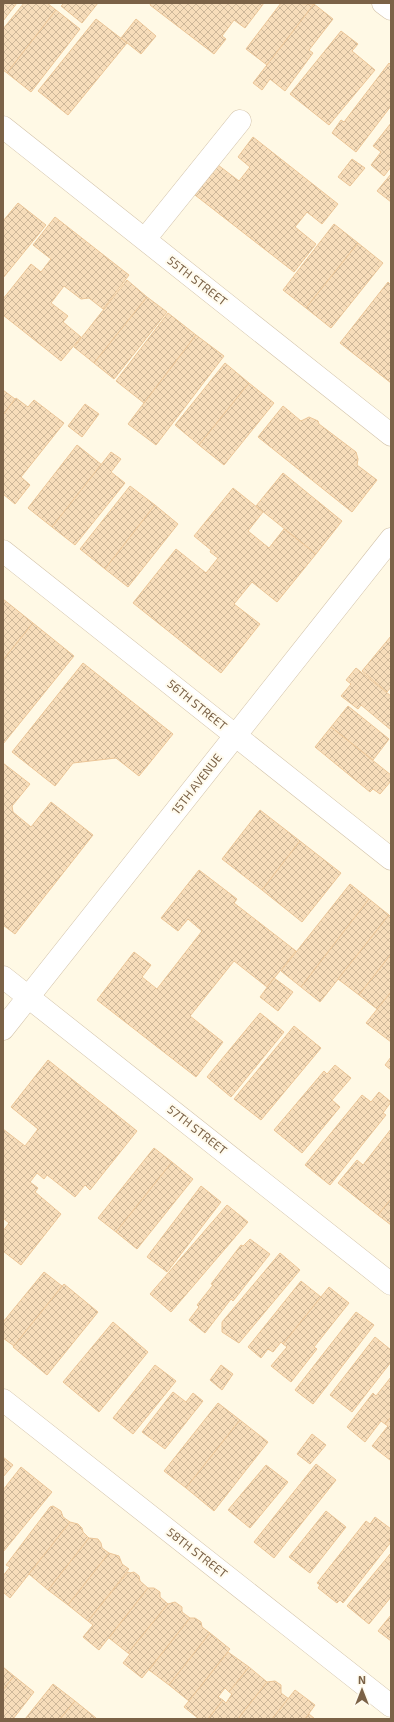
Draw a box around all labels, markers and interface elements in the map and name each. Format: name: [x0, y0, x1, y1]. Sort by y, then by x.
street label: 55TH STREET: [165, 253, 230, 308]
street label: 56TH STREET: [165, 676, 230, 732]
street label: 15TH AVENUE: [168, 750, 224, 816]
street label: 57TH STREET: [165, 1102, 230, 1157]
street label: 58TH STREET: [165, 1524, 231, 1580]
north arrow: [342, 1670, 382, 1710]
text: N: [358, 1673, 366, 1686]

